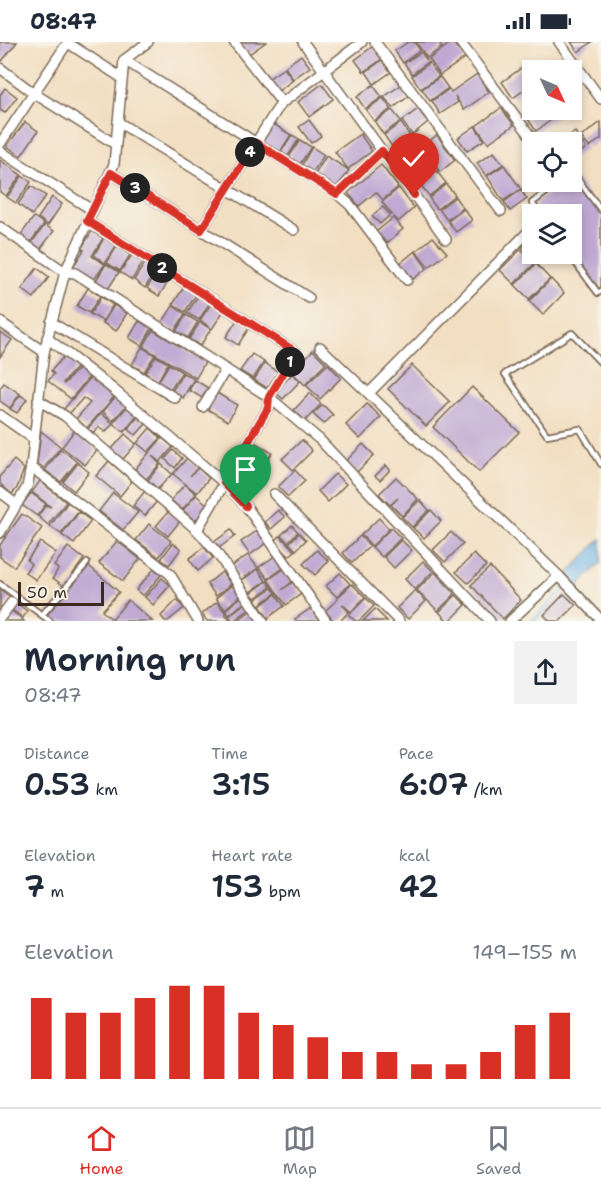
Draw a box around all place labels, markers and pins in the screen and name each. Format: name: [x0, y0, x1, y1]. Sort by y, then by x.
pin: [388, 133, 439, 195]
pin: 4: [235, 137, 265, 167]
pin: 3: [120, 173, 150, 203]
pin: 2: [147, 253, 177, 283]
pin: 1: [275, 347, 305, 377]
pin: [220, 444, 271, 506]

